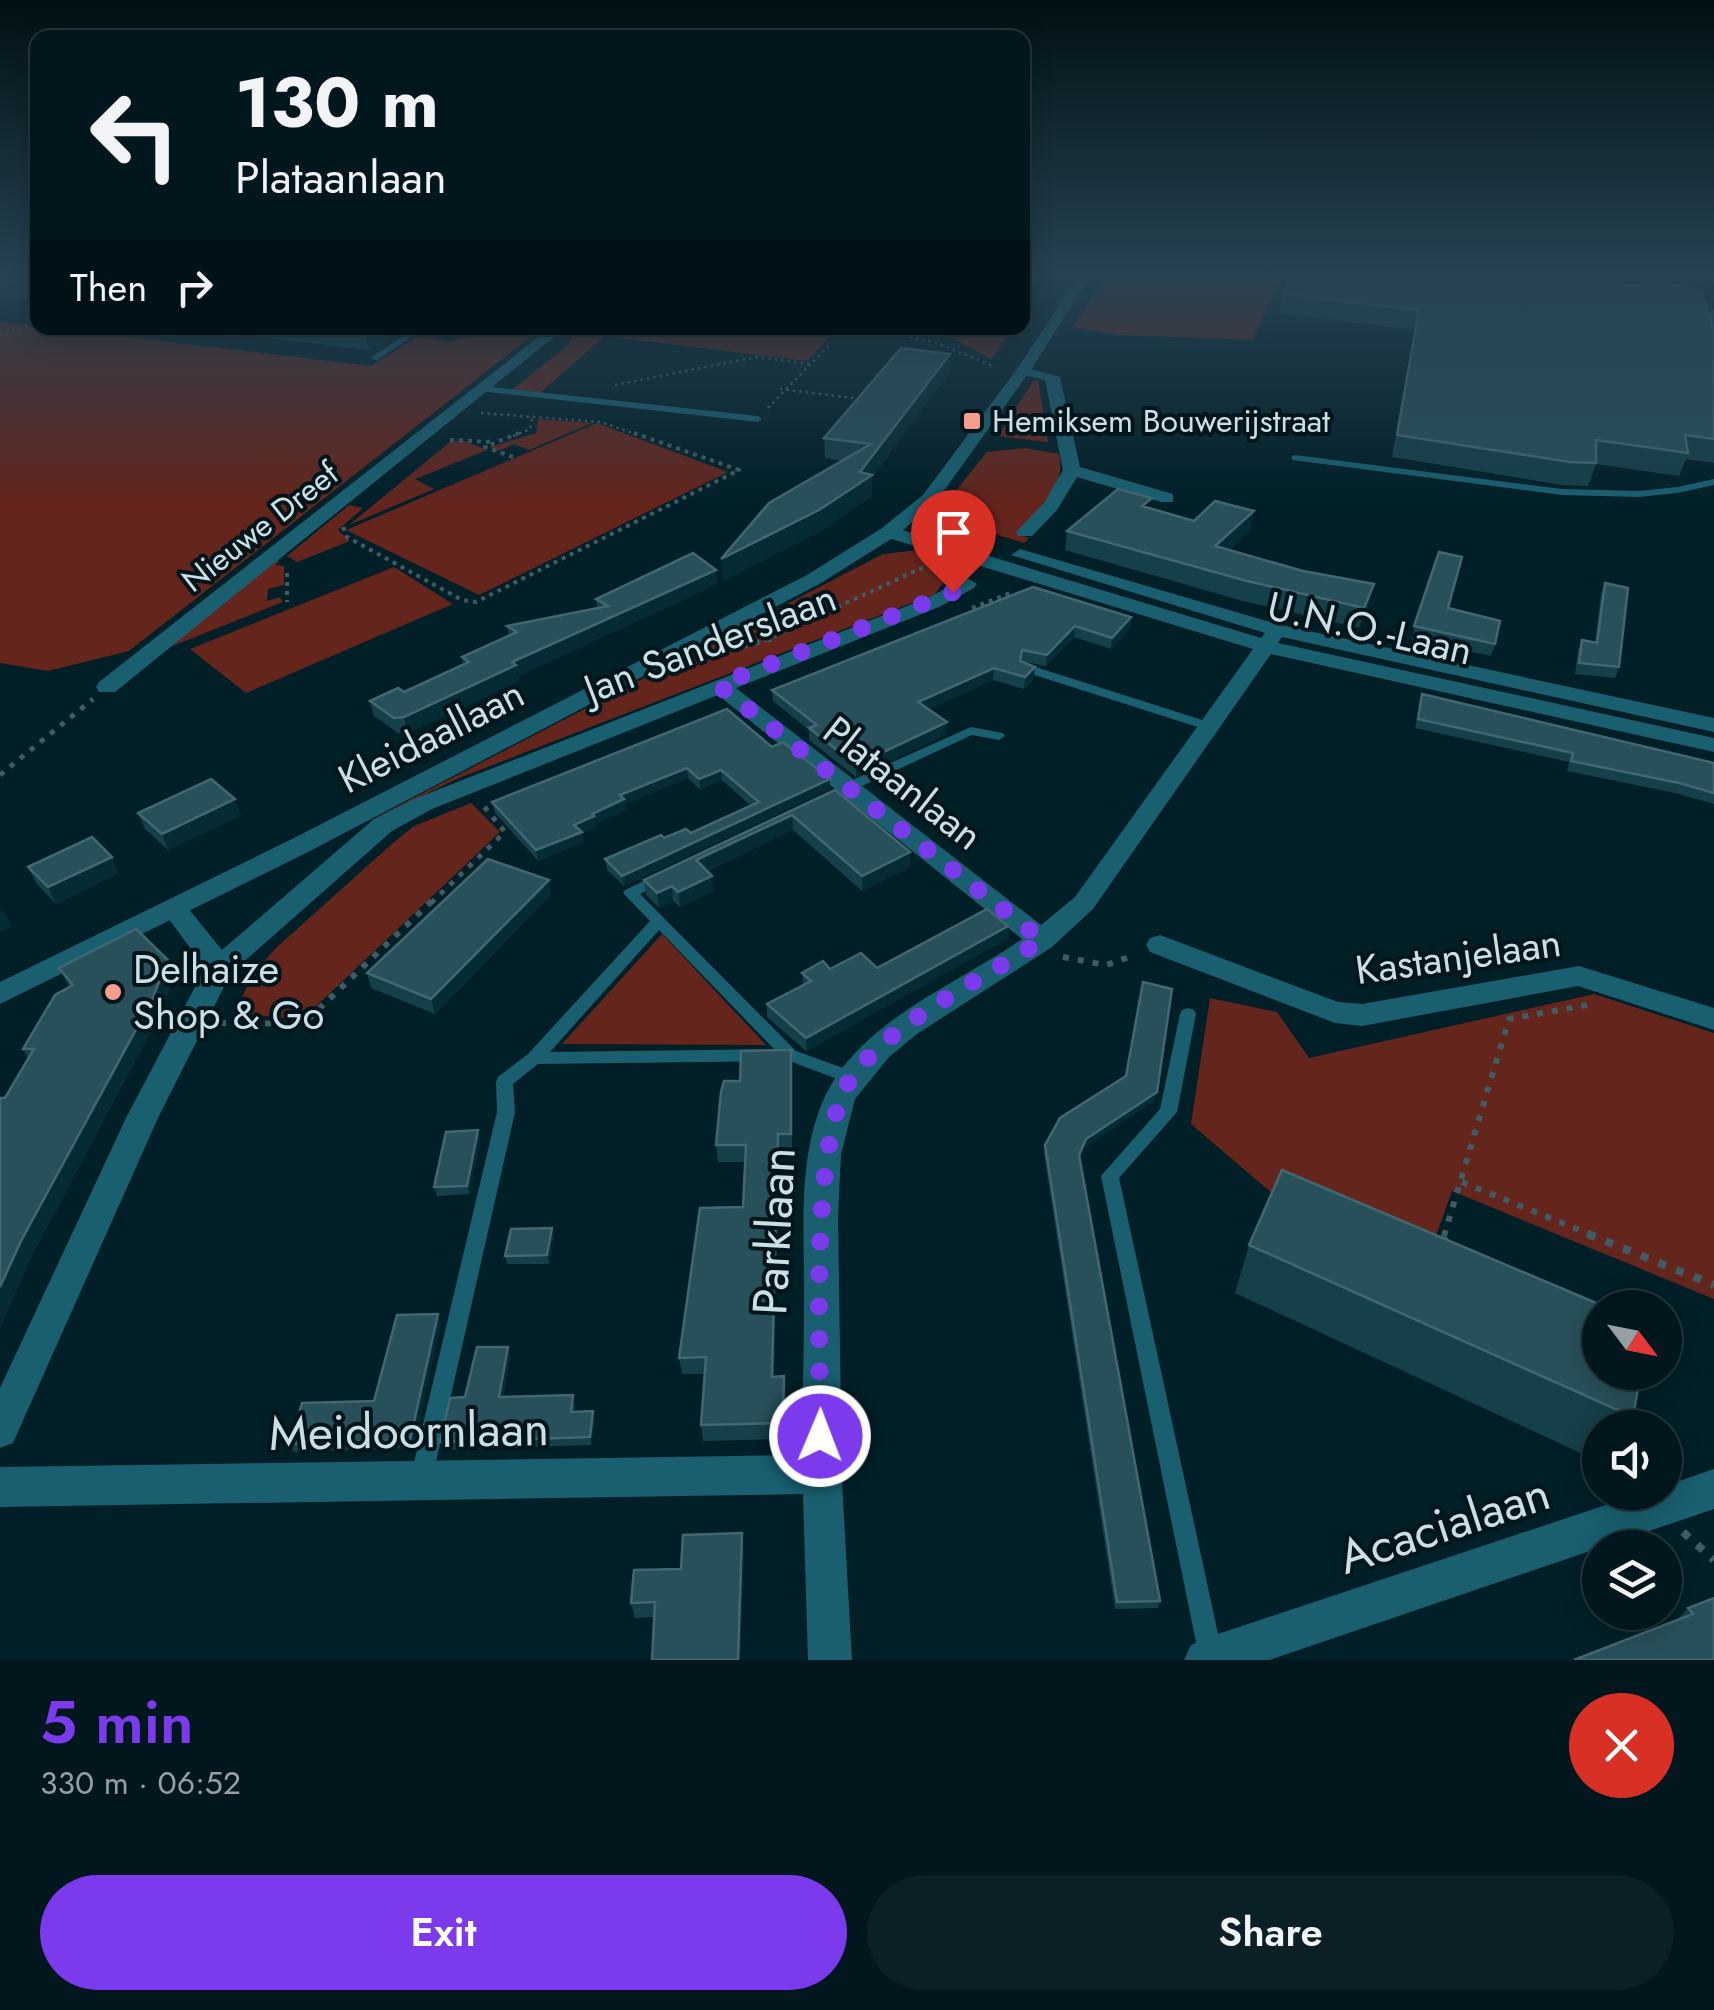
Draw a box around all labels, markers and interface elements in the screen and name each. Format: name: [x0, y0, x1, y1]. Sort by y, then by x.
text: 130 m: [235, 52, 439, 153]
icon: left: [70, 70, 200, 200]
text: Plataanlaan: [235, 145, 447, 210]
text: Then: [70, 260, 147, 315]
icon: right: [167, 260, 222, 315]
place label: Hemiksem Bouwerijstraat: [992, 398, 1330, 444]
marker: Hemiksem Bouwerijstraat: [961, 410, 983, 432]
street label: Nieuwe Dreef: [172, 450, 349, 603]
pin: [911, 490, 996, 593]
icon: arrive: [926, 505, 981, 560]
street label: Jan Sanderslaan: [571, 568, 845, 720]
street label: U.N.O.-Laan: [1262, 576, 1478, 680]
street label: Kleidaallaan: [328, 664, 534, 808]
street label: Plataanlaan: [811, 702, 995, 864]
street label: Kastanjelaan: [1351, 913, 1565, 999]
place label: Delhaize Shop & Go: [133, 940, 324, 1044]
marker: Delhaize Shop & Go: [102, 981, 124, 1003]
street label: Parklaan: [735, 1145, 813, 1317]
north arrow: [1582, 1290, 1682, 1390]
map controls: [1582, 1290, 1682, 1630]
position arrow: [768, 1384, 872, 1488]
street label: Meidoornlaan: [268, 1394, 550, 1468]
button: sound: [1582, 1410, 1682, 1510]
street label: Acacialaan: [1329, 1458, 1559, 1592]
button: layers: [1582, 1530, 1682, 1630]
text: 5 min: [40, 1679, 193, 1766]
button: close: [1569, 1693, 1674, 1798]
text: 330 m · 06:52: [40, 1760, 241, 1806]
button: Exit: [40, 1875, 847, 1990]
button: Share: [867, 1875, 1674, 1990]

